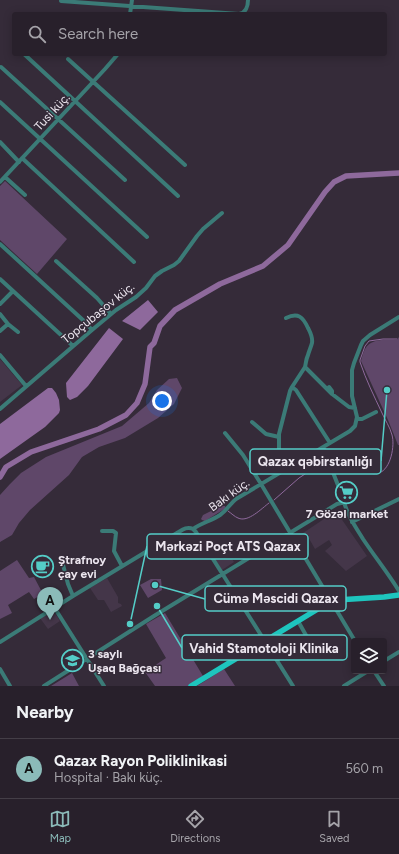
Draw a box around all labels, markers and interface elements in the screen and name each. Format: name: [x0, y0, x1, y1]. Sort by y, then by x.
search box: [12, 12, 387, 56]
icon: search: [26, 23, 48, 45]
text: Search here: [58, 25, 138, 43]
street label: Tusi küç.: [31, 91, 73, 133]
street label: Topçubaşov küç.: [59, 279, 137, 347]
your location: [152, 391, 172, 411]
callout: Qazax qəbirstanlığı: [250, 449, 381, 474]
text: Qazax qəbirstanlığı: [258, 454, 372, 469]
street label: Bakı küç.: [206, 476, 252, 514]
supermarket icon: 7 Gözəl market: [334, 480, 360, 506]
place label: 7 Gözəl market: [306, 507, 388, 521]
callout: Mərkəzi Poçt ATS Qazax: [147, 534, 308, 559]
text: Mərkəzi Poçt ATS Qazax: [155, 539, 301, 554]
place label: Ştrafnoy çay evi: [58, 553, 106, 581]
cafe icon: Ştrafnoy çay evi: [29, 554, 55, 580]
callout: Cümə Məscidi Qazax: [205, 586, 346, 611]
pin: A: [37, 587, 63, 620]
text: Cümə Məscidi Qazax: [214, 591, 338, 606]
callout: Vahid Stamotoloji Klinika: [182, 635, 347, 660]
map controls: [351, 638, 387, 674]
button: layers: [351, 638, 387, 674]
text: Vahid Stamotoloji Klinika: [189, 641, 339, 656]
place label: 3 saylı Uşaq Bağçası: [88, 647, 161, 675]
school or university icon: 3 saylı Uşaq Bağçası: [60, 648, 86, 674]
text: Nearby: [16, 702, 74, 722]
text: Qazax Rayon Poliklinikasi: [54, 752, 227, 770]
text: A: [24, 761, 34, 776]
text: 560 m: [346, 761, 383, 776]
text: Hospital · Bakı küç.: [54, 770, 163, 785]
tab: Map: [49, 808, 71, 845]
tab: Directions: [170, 808, 220, 845]
tab: Saved: [319, 808, 350, 845]

